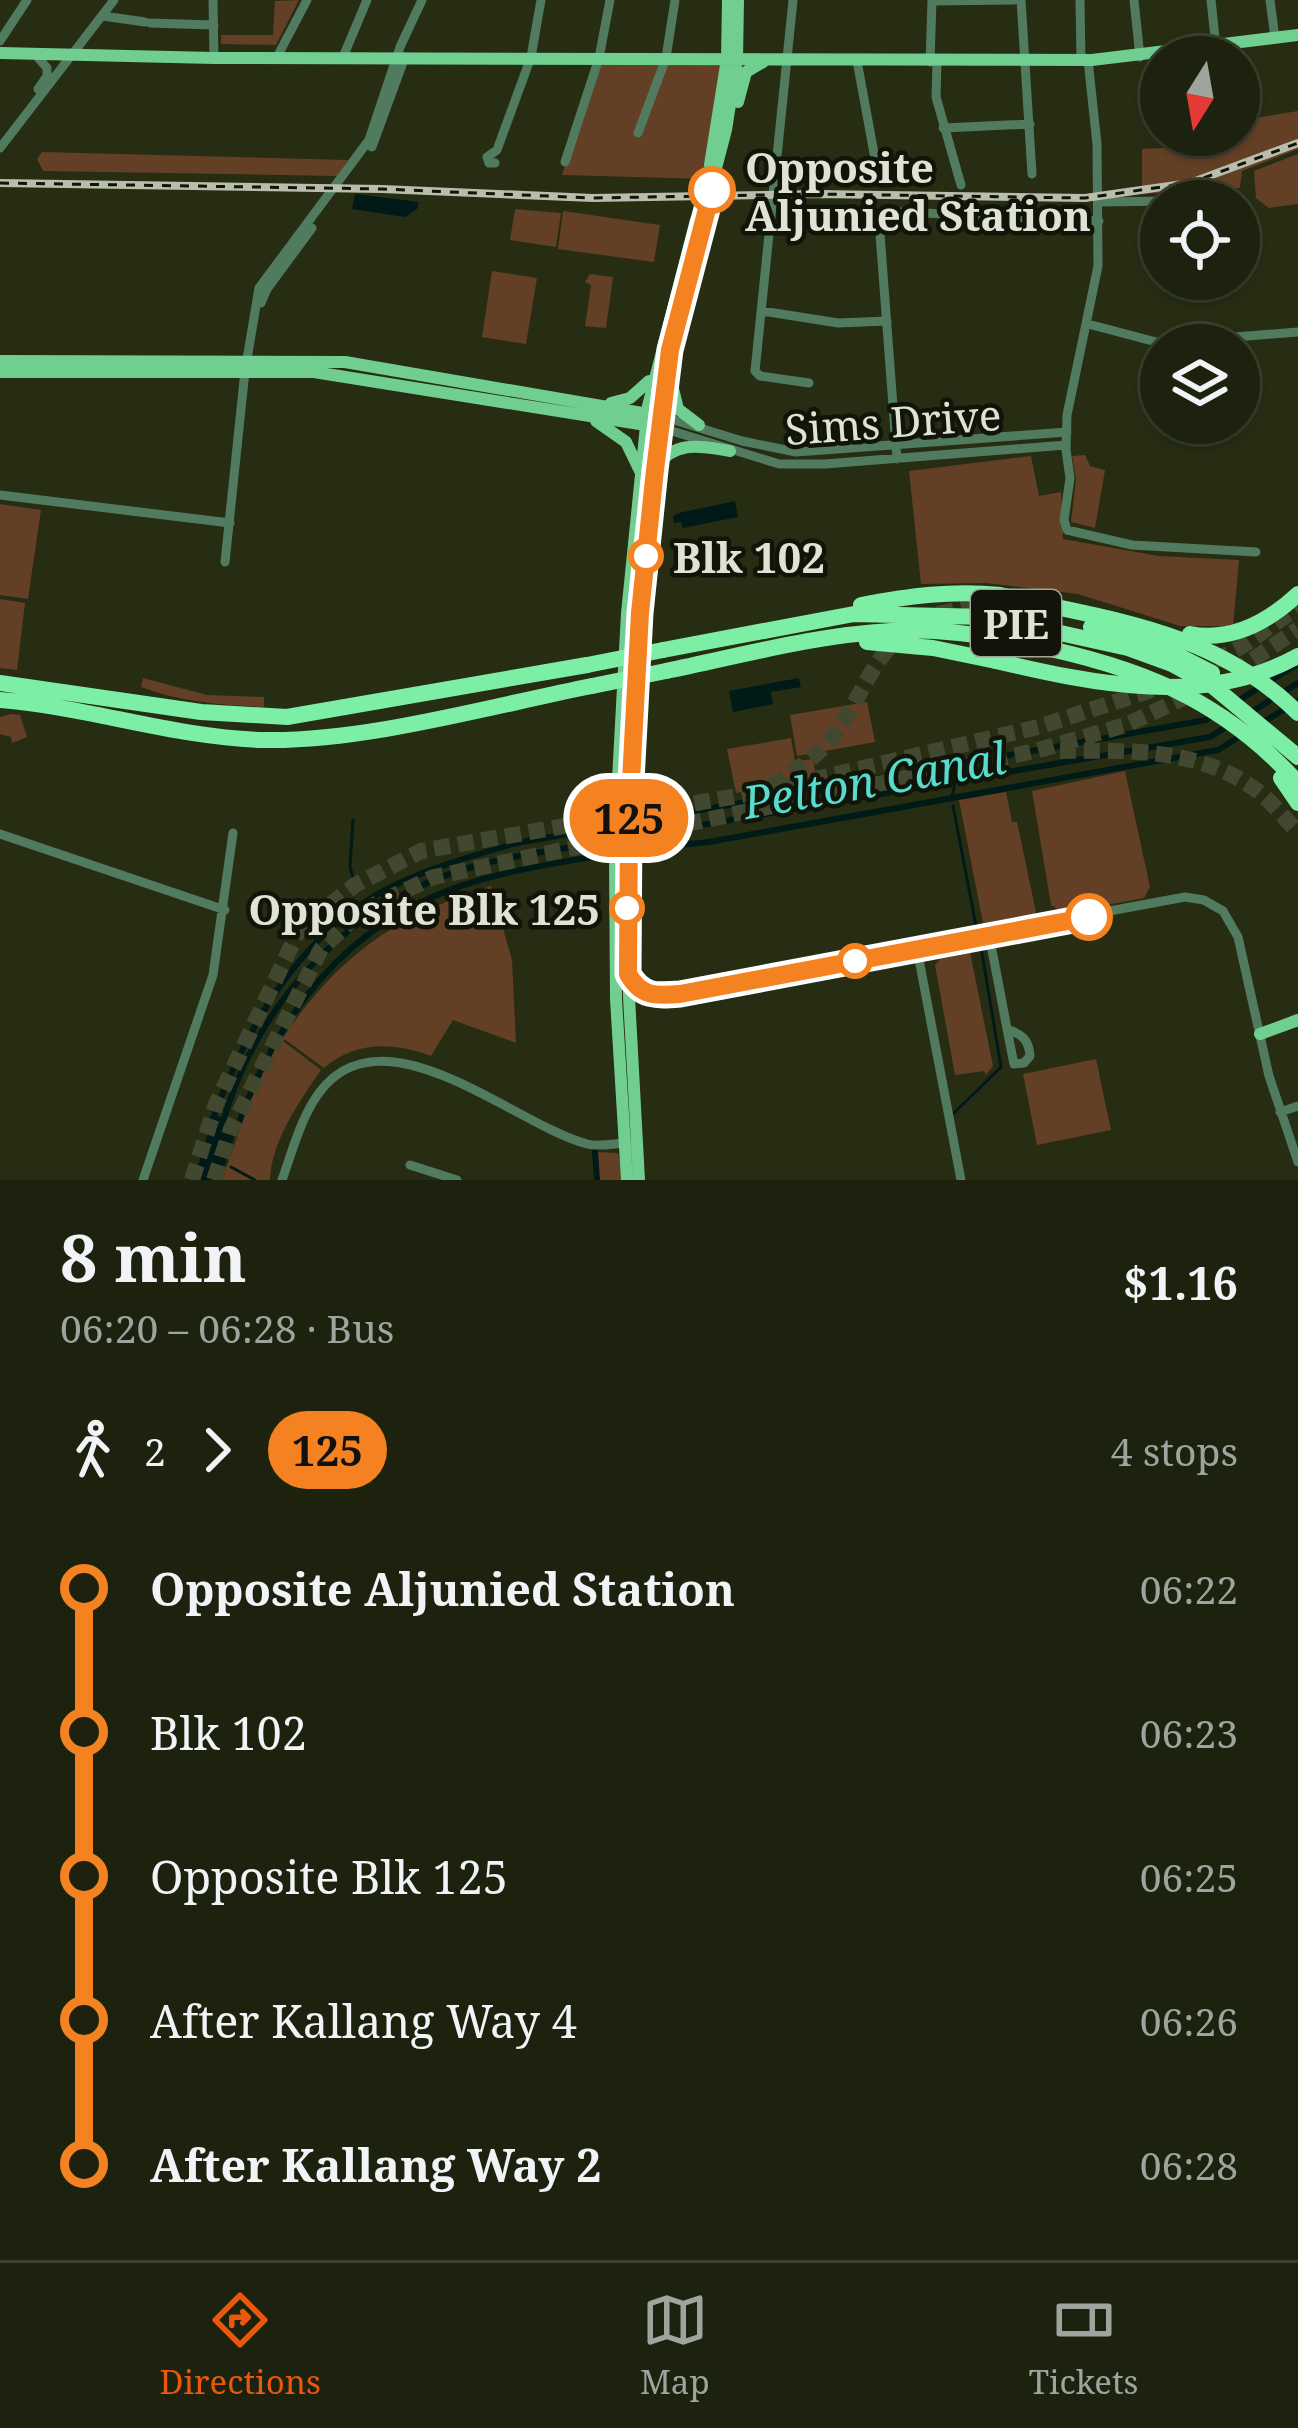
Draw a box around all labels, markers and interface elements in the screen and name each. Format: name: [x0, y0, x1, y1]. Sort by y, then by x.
north arrow: [1140, 36, 1260, 156]
map controls: [1140, 36, 1260, 444]
place label: Opposite Aljunied Station: [745, 138, 1091, 243]
marker: Opposite Aljunied Station: [690, 168, 734, 212]
button: locate: [1140, 180, 1260, 300]
button: layers: [1140, 324, 1260, 444]
street label: Sims Drive: [783, 385, 1003, 457]
place label: Blk 102: [673, 528, 825, 585]
marker: Blk 102: [630, 540, 662, 572]
road number: PIE: [971, 590, 1061, 656]
water label: Pelton Canal: [737, 726, 1010, 832]
line badge: 125: [560, 779, 698, 857]
text: 125: [593, 789, 665, 846]
place label: Opposite Blk 125: [248, 880, 600, 937]
marker: Opposite Blk 125: [611, 892, 643, 924]
unlabelled marker: [1067, 895, 1111, 939]
unlabelled marker: [839, 945, 871, 977]
text: 8 min: [60, 1211, 247, 1301]
text: $1.16: [1123, 1252, 1238, 1313]
text: 06:20 – 06:28 · Bus: [60, 1301, 394, 1354]
icon: walk: [60, 1417, 126, 1483]
icon: forward: [184, 1417, 250, 1483]
text: 125: [292, 1421, 363, 1478]
text: 2: [144, 1424, 166, 1477]
text: 4 stops: [1111, 1424, 1238, 1477]
text: Opposite Aljunied Station: [150, 1558, 735, 1619]
text: 06:22: [1140, 1562, 1238, 1615]
text: Blk 102: [150, 1702, 307, 1763]
text: 06:23: [1140, 1706, 1238, 1759]
text: Opposite Blk 125: [150, 1846, 508, 1907]
text: 06:25: [1140, 1850, 1238, 1903]
text: After Kallang Way 4: [150, 1990, 577, 2051]
text: 06:26: [1140, 1994, 1238, 2047]
text: After Kallang Way 2: [150, 2134, 601, 2195]
text: 06:28: [1140, 2138, 1238, 2191]
tab: Directions: [160, 2287, 321, 2404]
tab: Map: [640, 2287, 710, 2404]
tab: Tickets: [1029, 2287, 1139, 2404]

